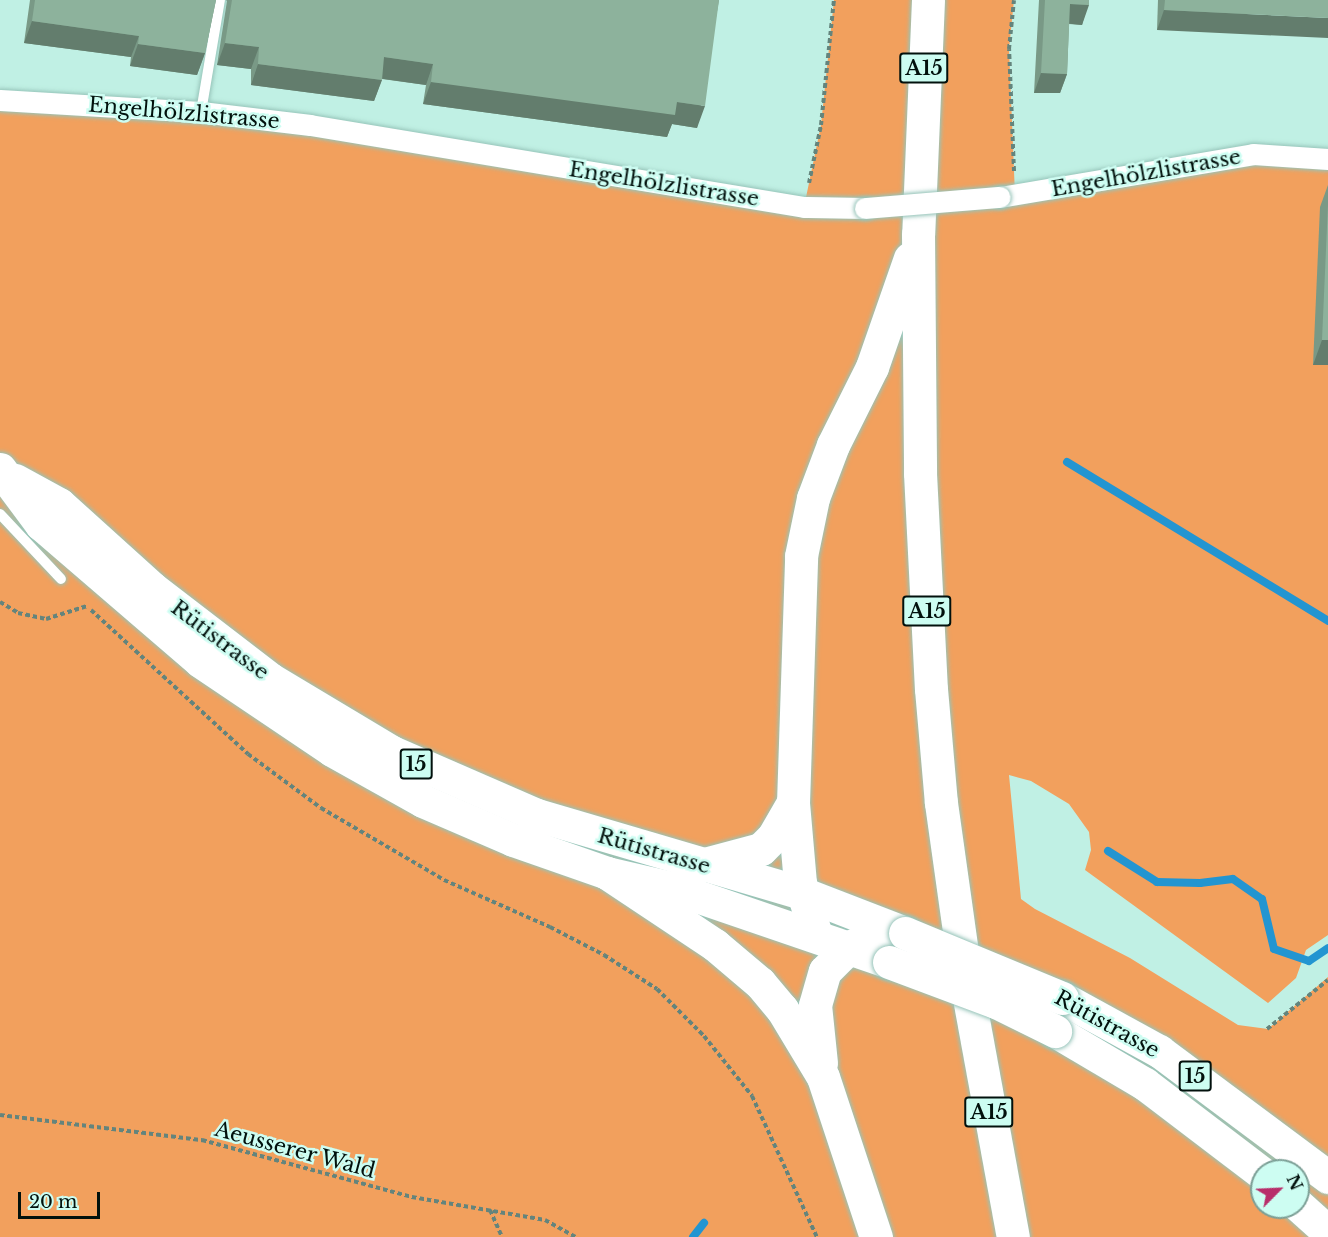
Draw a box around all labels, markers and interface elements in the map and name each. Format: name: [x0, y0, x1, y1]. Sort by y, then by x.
road number: A15: [898, 51, 950, 85]
street label: Engelhölzlistrasse: [87, 92, 281, 134]
street label: Engelhölzlistrasse: [1049, 144, 1243, 202]
street label: Engelhölzlistrasse: [567, 157, 761, 211]
road number: A15: [902, 594, 952, 628]
street label: Rütistrasse: [166, 595, 274, 685]
road number: 15: [400, 747, 432, 781]
street label: Rütistrasse: [595, 823, 713, 879]
street label: Rütistrasse: [1050, 985, 1164, 1063]
road number: 15: [1178, 1059, 1212, 1093]
road number: A15: [964, 1095, 1014, 1129]
street label: Aeusserer Wald: [211, 1116, 379, 1184]
north arrow: [1250, 1159, 1310, 1219]
text: N: [1282, 1172, 1307, 1193]
scale bar: [21, 1180, 104, 1218]
text: 20 m: [29, 1191, 77, 1213]

